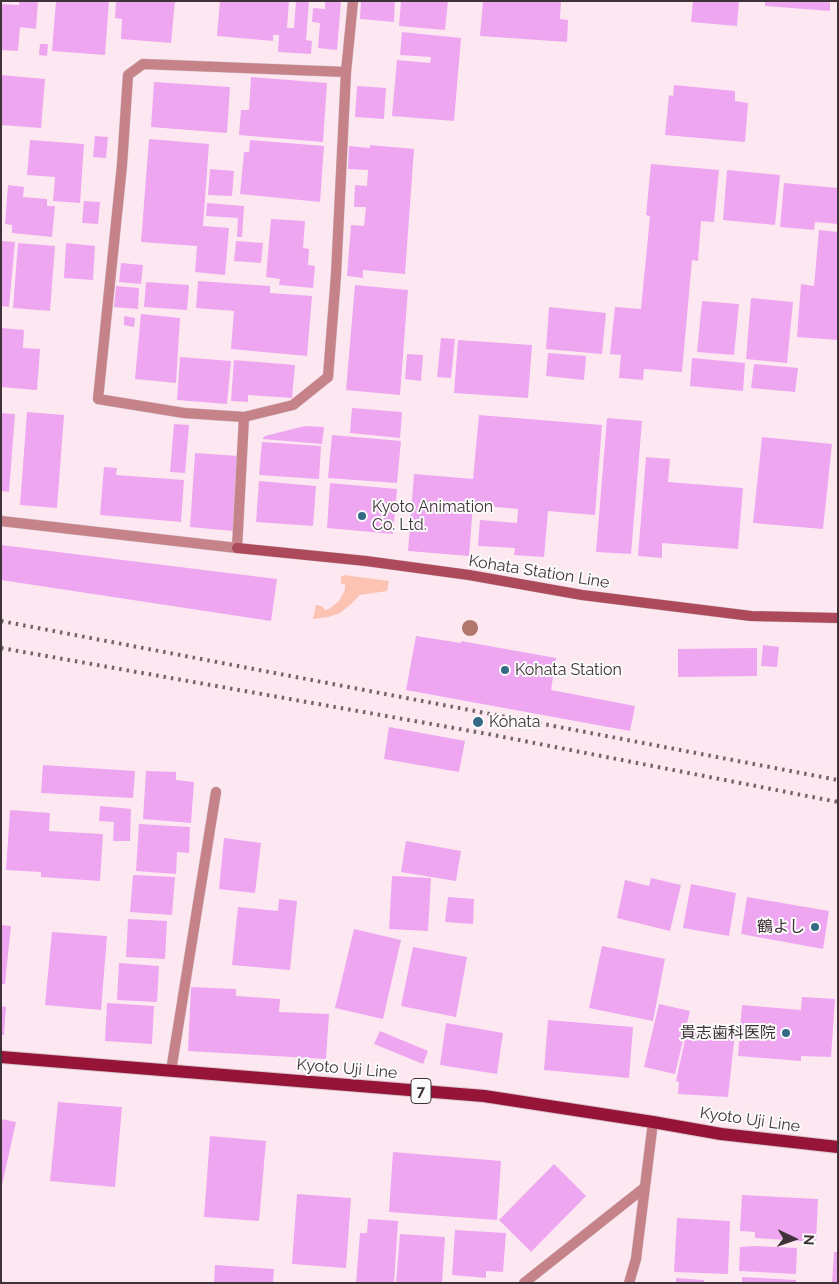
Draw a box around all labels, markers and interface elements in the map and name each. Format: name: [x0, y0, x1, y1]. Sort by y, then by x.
place label: Kyoto Animation Co. Ltd.: [372, 497, 493, 535]
marker: Kyoto Animation Co. Ltd.: [356, 510, 368, 522]
street label: Kohata Station Line: [467, 551, 611, 593]
place label: Kohata Station: [515, 660, 622, 680]
marker: Kohata Station: [499, 664, 511, 676]
place label: Kohata: [489, 712, 540, 732]
marker: Kohata: [471, 715, 485, 729]
place label: 鶴よし: [757, 917, 805, 937]
marker: 鶴よし: [809, 921, 821, 933]
place label: 貴志歯科医院: [680, 1023, 776, 1043]
marker: 貴志歯科医院: [780, 1027, 792, 1039]
street label: Kyoto Uji Line: [296, 1055, 398, 1083]
road number: 7: [411, 1078, 431, 1104]
street label: Kyoto Uji Line: [699, 1103, 801, 1137]
north arrow: [769, 1214, 819, 1264]
text: N: [801, 1234, 817, 1246]

